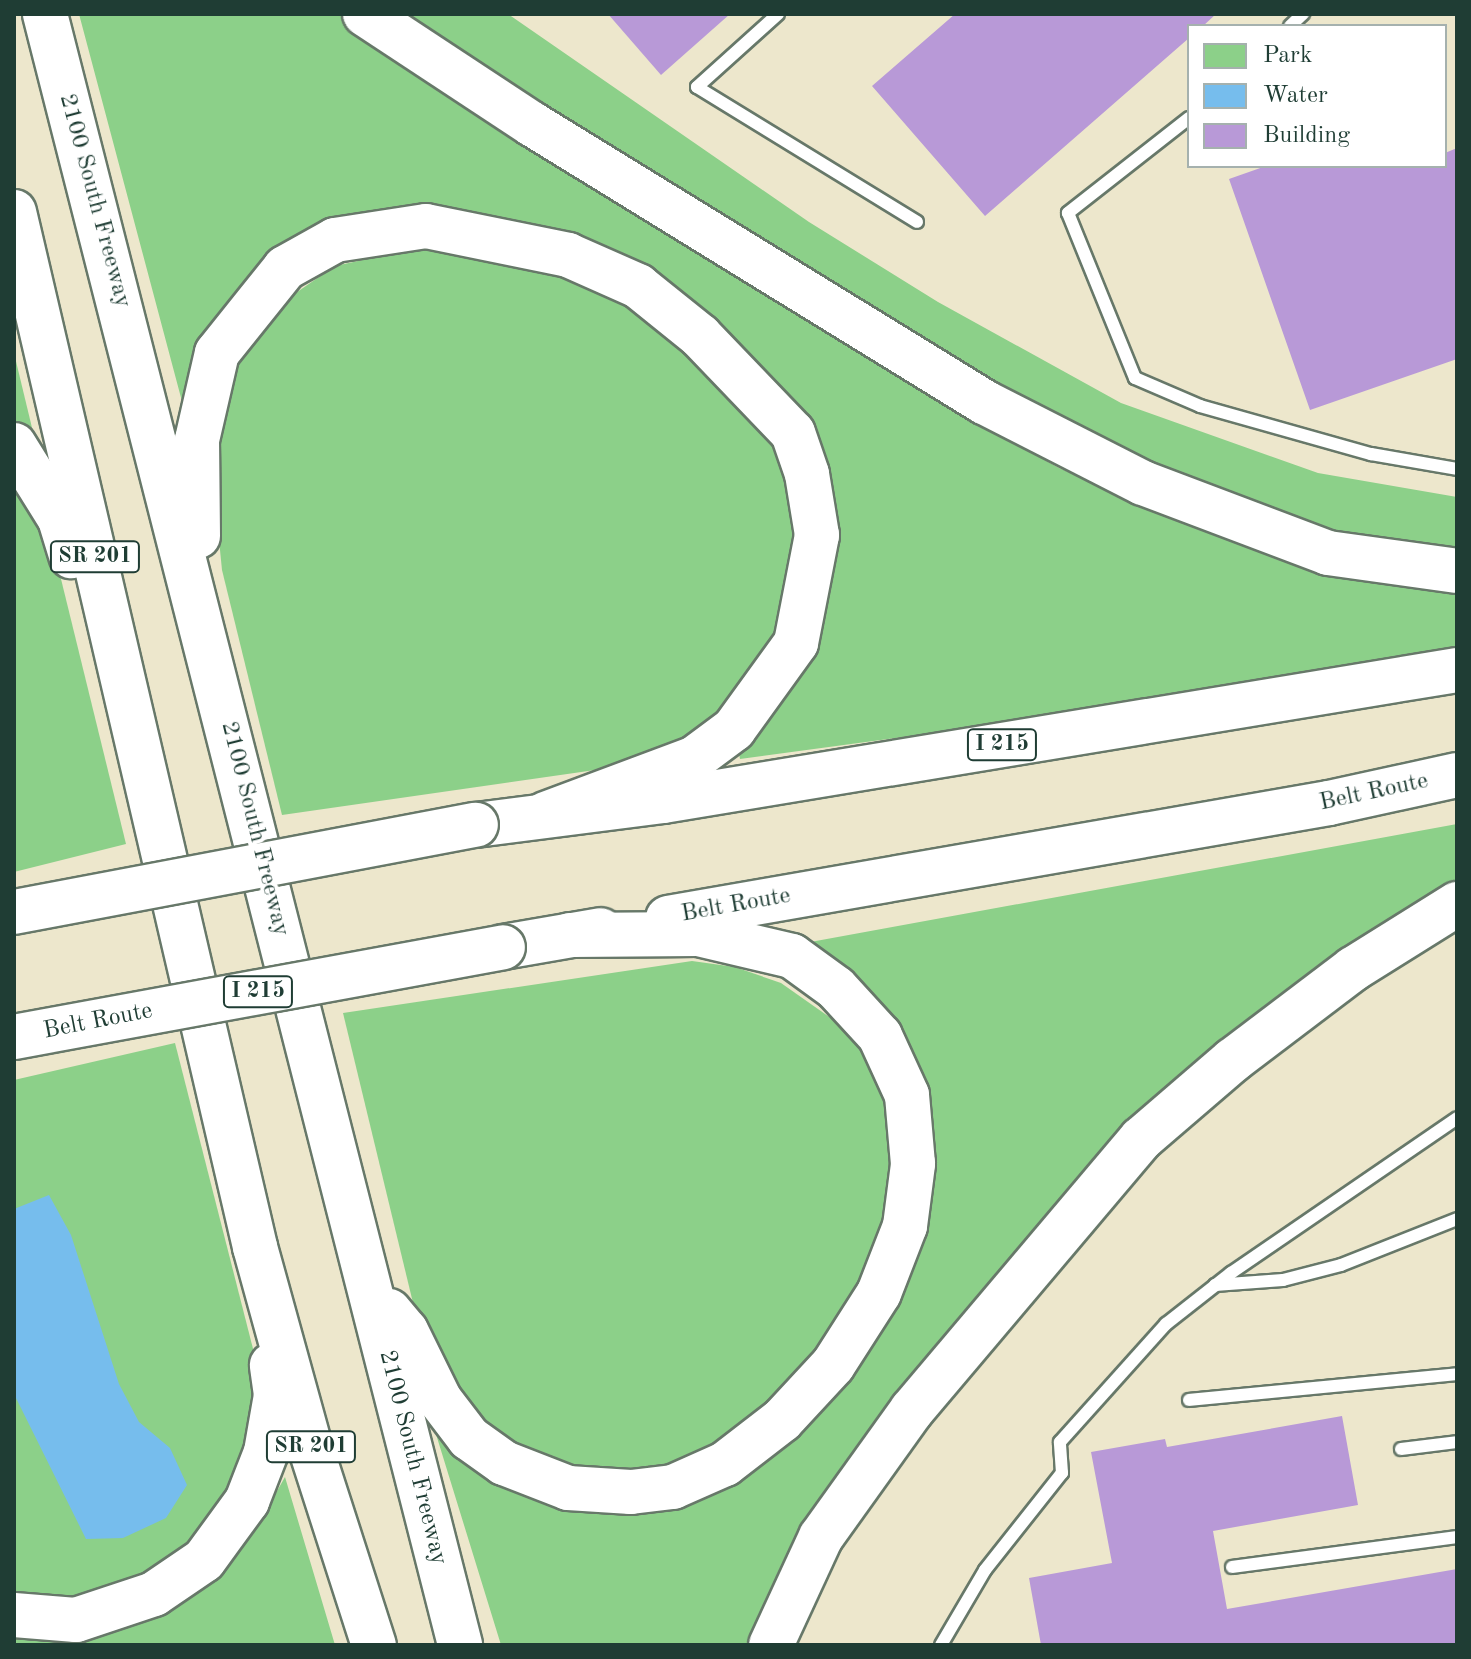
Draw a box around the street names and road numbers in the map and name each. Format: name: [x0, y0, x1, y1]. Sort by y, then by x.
street label: 2100 South Freeway: [52, 91, 136, 311]
road number: SR 201: [49, 539, 141, 575]
street label: 2100 South Freeway: [213, 719, 295, 939]
road number: I 215: [966, 727, 1038, 763]
street label: Belt Route: [1317, 767, 1431, 819]
street label: Belt Route: [679, 882, 793, 930]
road number: I 215: [222, 974, 294, 1010]
street label: Belt Route: [41, 997, 155, 1047]
street label: 2100 South Freeway: [371, 1348, 453, 1568]
road number: SR 201: [265, 1429, 357, 1465]

